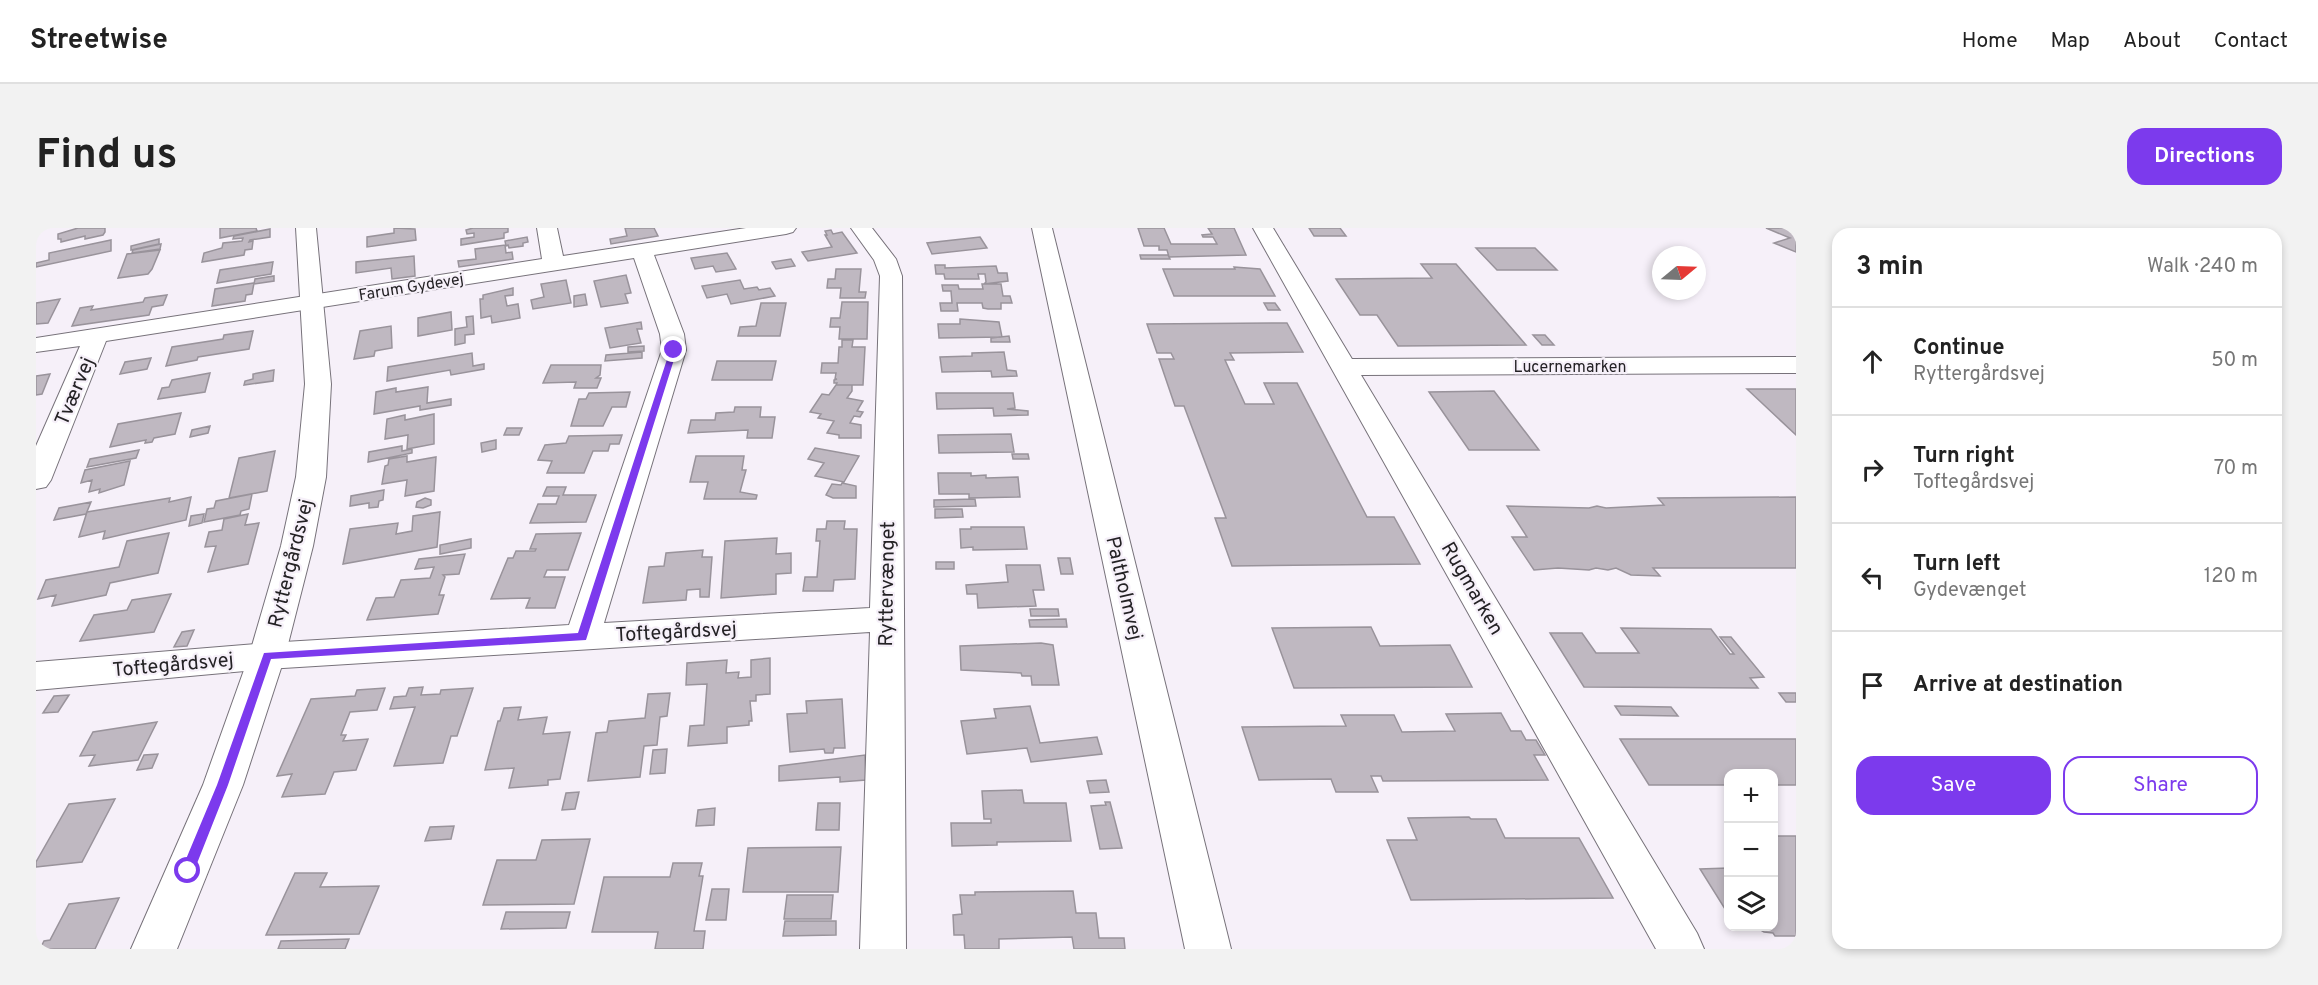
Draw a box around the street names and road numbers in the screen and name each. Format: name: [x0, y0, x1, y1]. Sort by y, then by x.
street label: Farum Gydevej: [357, 270, 465, 306]
street label: Tværvej: [50, 354, 102, 430]
street label: Lucernemarken: [1513, 358, 1627, 378]
street label: Ryttergårdsvej: [263, 496, 321, 631]
street label: Ryttervænget: [874, 521, 902, 647]
street label: Paltholmvej: [1098, 534, 1148, 643]
street label: Rugmarken: [1434, 538, 1508, 640]
street label: Toftegårdsvej: [615, 617, 737, 649]
street label: Toftegårdsvej: [112, 648, 235, 684]

